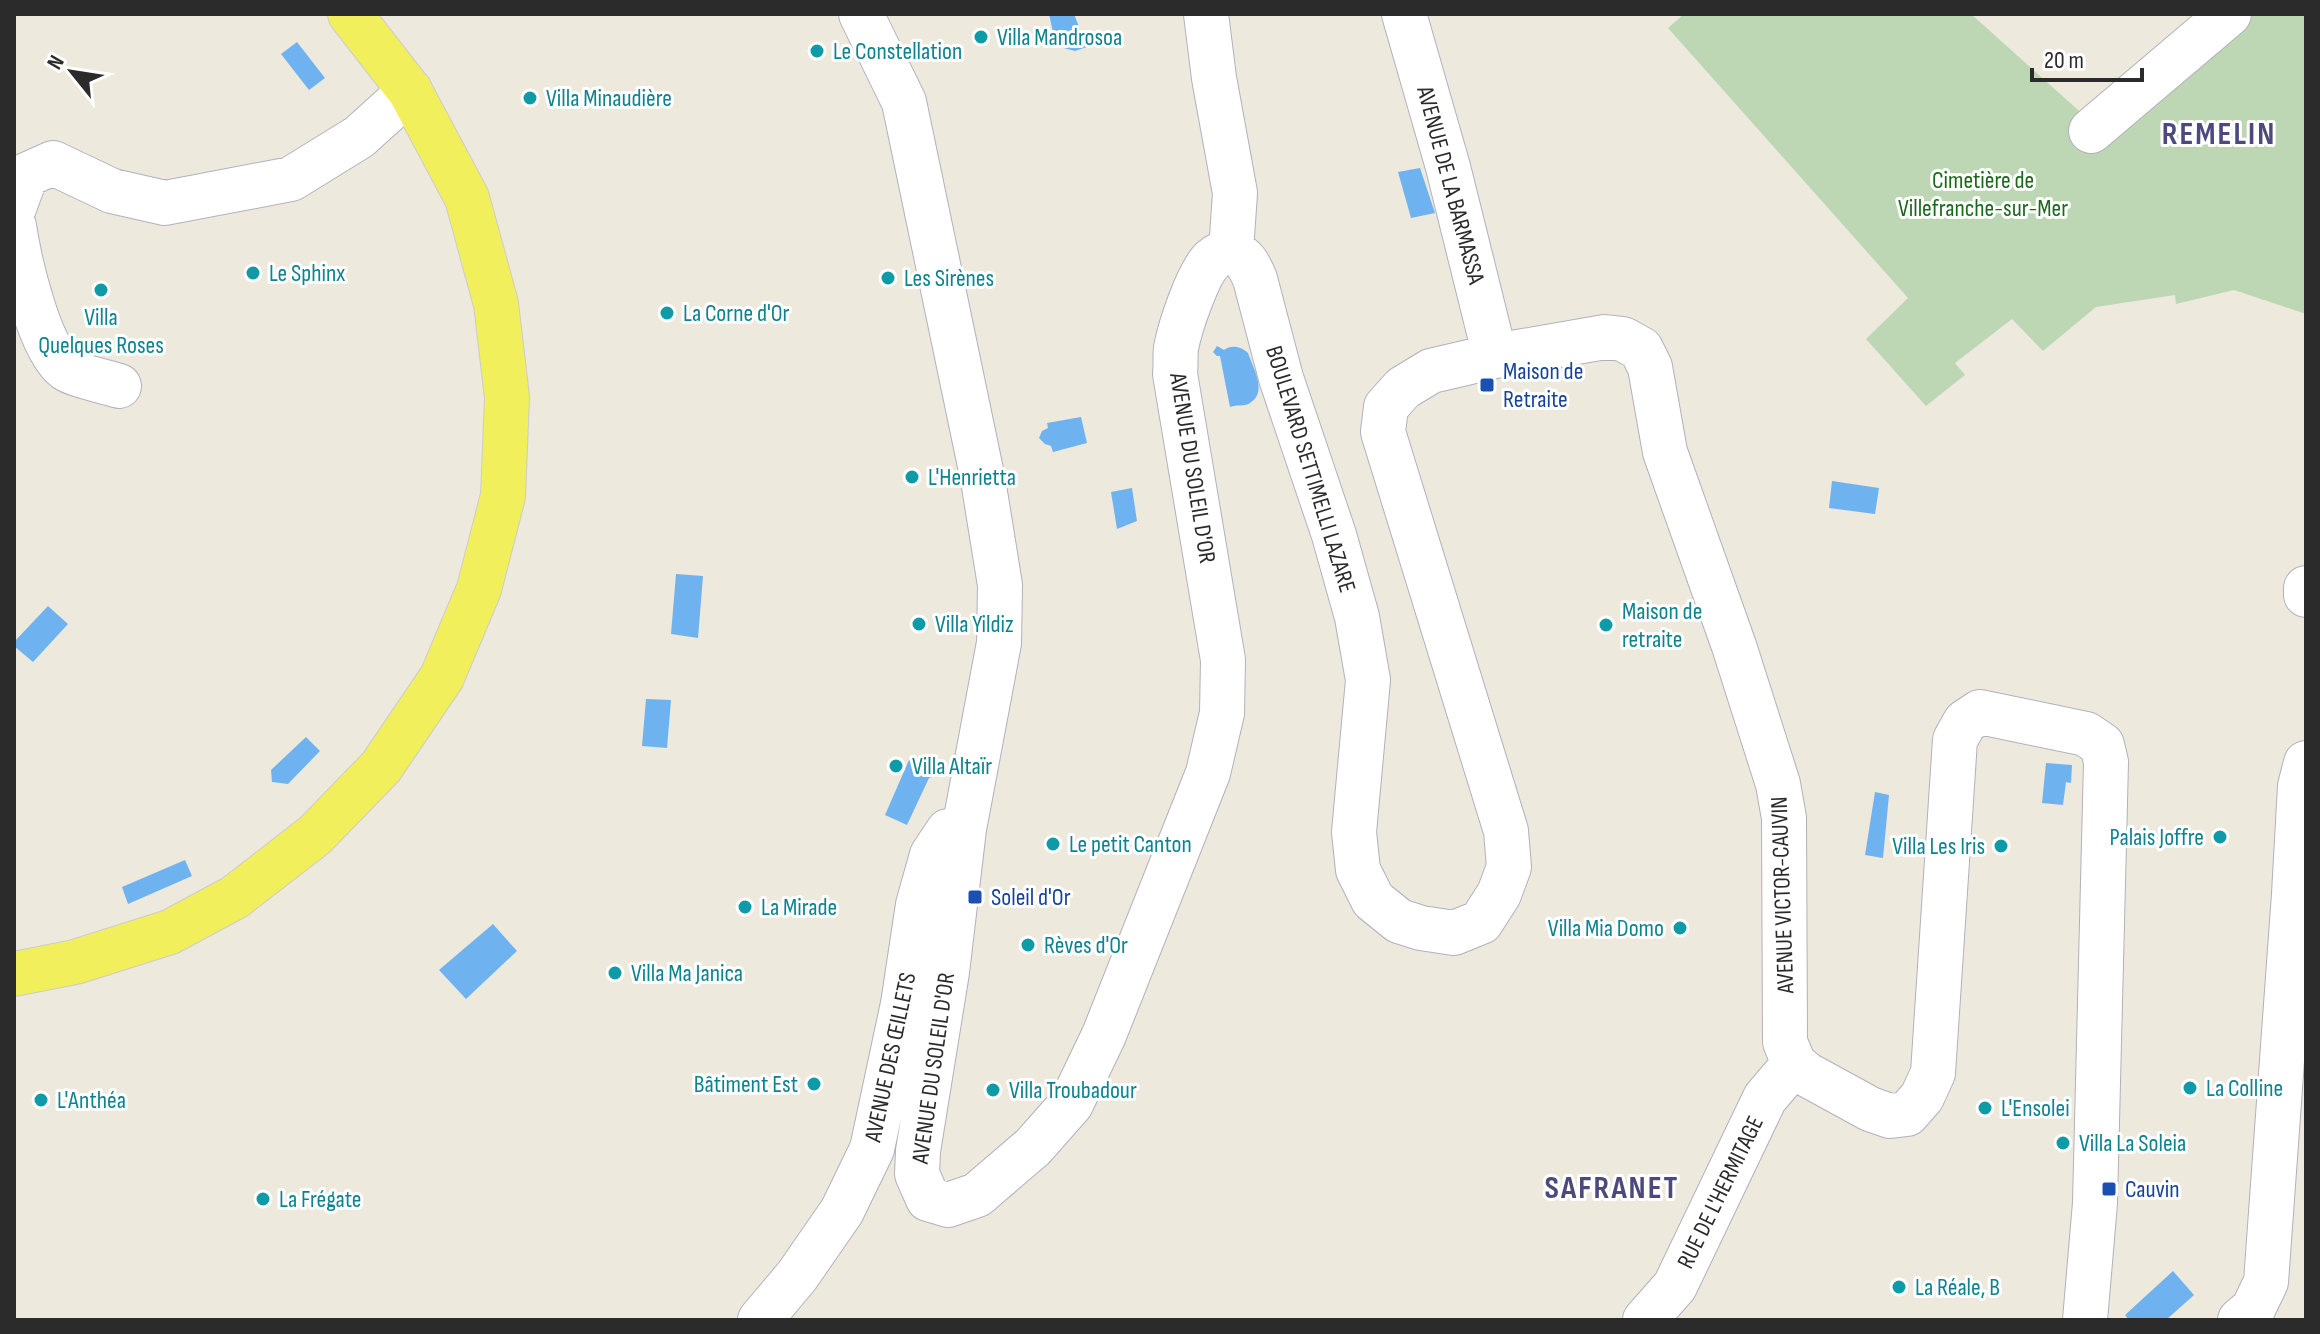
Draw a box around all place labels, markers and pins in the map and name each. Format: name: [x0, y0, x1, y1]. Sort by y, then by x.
place label: Villa Mandrosoa: [997, 23, 1122, 52]
marker: Villa Mandrosoa: [972, 28, 990, 46]
place label: Le Constellation: [833, 37, 962, 66]
marker: Le Constellation: [808, 42, 826, 60]
place label: Villa Minaudière: [546, 84, 672, 113]
marker: Villa Minaudière: [521, 89, 539, 107]
place label: Le Sphinx: [269, 259, 345, 288]
marker: Le Sphinx: [244, 264, 262, 282]
place label: Les Sirènes: [904, 264, 994, 293]
marker: Les Sirènes: [879, 269, 897, 287]
marker: Villa Quelques Roses: [92, 281, 110, 299]
place label: La Corne d'Or: [683, 299, 790, 328]
place label: Villa Quelques Roses: [38, 303, 164, 360]
marker: La Corne d'Or: [658, 304, 676, 322]
place label: Maison de Retraite: [1503, 357, 1583, 414]
marker: Maison de Retraite: [1478, 376, 1496, 394]
place label: L'Henrietta: [928, 463, 1016, 492]
marker: L'Henrietta: [903, 468, 921, 486]
place label: Maison de retraite: [1622, 597, 1702, 654]
place label: Villa Yildiz: [935, 610, 1014, 639]
marker: Villa Yildiz: [910, 615, 928, 633]
marker: Maison de retraite: [1597, 616, 1615, 634]
place label: Villa Altaïr: [912, 752, 992, 781]
marker: Villa Altaïr: [887, 757, 905, 775]
place label: Palais Joffre: [2110, 823, 2204, 852]
marker: Palais Joffre: [2211, 828, 2229, 846]
place label: Le petit Canton: [1069, 830, 1192, 859]
place label: Villa Les Iris: [1892, 832, 1985, 861]
marker: Le petit Canton: [1044, 835, 1062, 853]
marker: Villa Les Iris: [1992, 837, 2010, 855]
place label: Soleil d'Or: [991, 883, 1071, 912]
marker: Soleil d'Or: [966, 888, 984, 906]
place label: La Mirade: [761, 893, 837, 922]
marker: La Mirade: [736, 898, 754, 916]
place label: Villa Mia Domo: [1548, 914, 1664, 943]
marker: Villa Mia Domo: [1671, 919, 1689, 937]
place label: Rèves d'Or: [1044, 931, 1128, 960]
marker: Rèves d'Or: [1019, 936, 1037, 954]
place label: Villa Ma Janica: [631, 959, 743, 988]
marker: Villa Ma Janica: [606, 964, 624, 982]
place label: Bâtiment Est: [694, 1070, 798, 1099]
place label: La Colline: [2206, 1074, 2283, 1103]
marker: Bâtiment Est: [805, 1075, 823, 1093]
place label: Villa Troubadour: [1009, 1076, 1137, 1105]
marker: La Colline: [2181, 1079, 2199, 1097]
marker: Villa Troubadour: [984, 1081, 1002, 1099]
place label: L'Anthéa: [57, 1086, 126, 1115]
marker: L'Anthéa: [32, 1091, 50, 1109]
place label: L'Ensolei: [2001, 1094, 2070, 1123]
marker: L'Ensolei: [1976, 1099, 1994, 1117]
place label: Villa La Soleia: [2079, 1129, 2186, 1158]
marker: Villa La Soleia: [2054, 1134, 2072, 1152]
place label: Cauvin: [2125, 1175, 2180, 1204]
marker: Cauvin: [2100, 1180, 2118, 1198]
place label: La Frégate: [279, 1185, 361, 1214]
marker: La Frégate: [254, 1190, 272, 1208]
place label: La Réale, B: [1915, 1273, 2000, 1302]
marker: La Réale, B: [1890, 1278, 1908, 1296]

